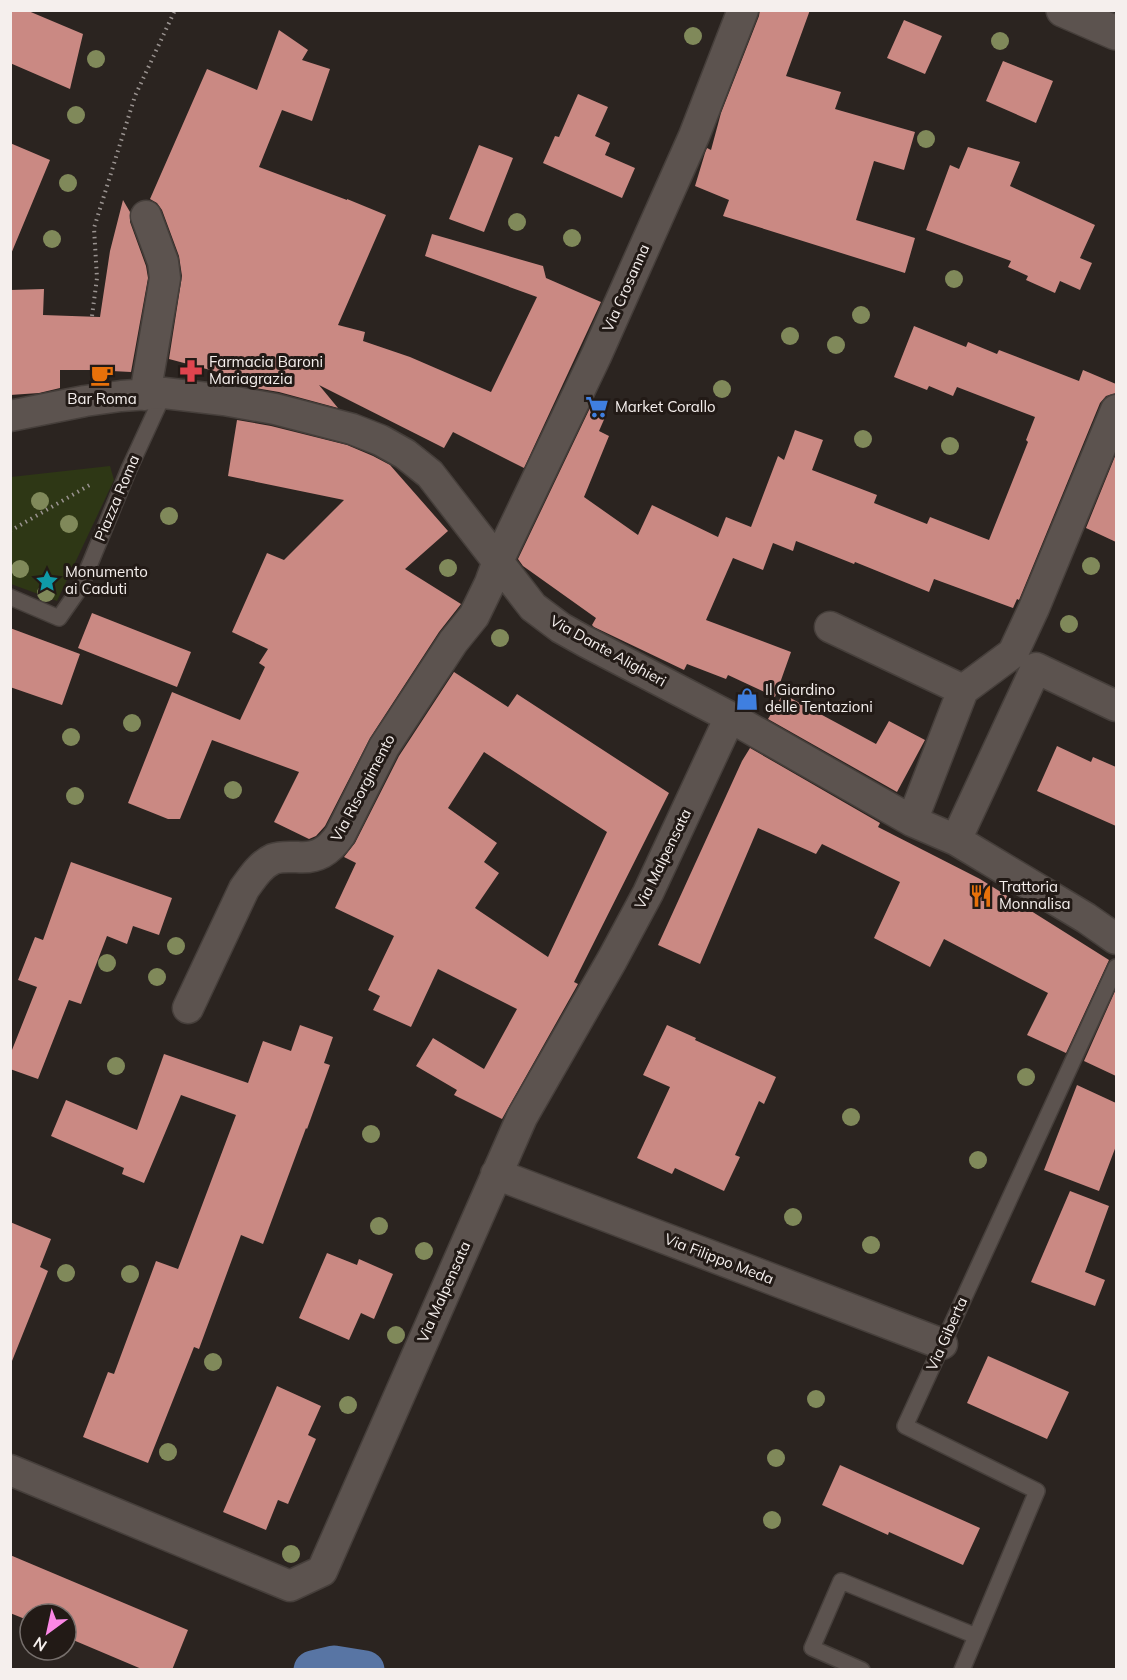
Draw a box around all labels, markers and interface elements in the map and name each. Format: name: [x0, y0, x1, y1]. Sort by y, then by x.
street label: Via Crosanna: [598, 241, 653, 335]
place label: Farmacia Baroni Mariagrazia: [209, 352, 323, 388]
pharmacy icon: Farmacia Baroni Mariagrazia: [178, 358, 204, 384]
cafe icon: Bar Roma: [89, 362, 115, 388]
place label: Bar Roma: [67, 389, 137, 408]
supermarket icon: Market Corallo: [584, 394, 610, 420]
place label: Market Corallo: [615, 397, 716, 416]
street label: Piazza Roma: [90, 452, 143, 544]
place label: Monumento ai Caduti: [65, 562, 148, 598]
place icon: Monumento ai Caduti: [34, 568, 60, 594]
street label: Via Dante Alighieri: [547, 611, 670, 690]
place label: Il Giardino delle Tentazioni: [765, 680, 873, 716]
shop icon: Il Giardino delle Tentazioni: [734, 686, 760, 712]
street label: Via Risorgimento: [326, 731, 399, 845]
street label: Via Malpensata: [630, 806, 695, 912]
place label: Trattoria Monnalisa: [999, 877, 1071, 913]
restaurant icon: Trattoria Monnalisa: [968, 883, 994, 909]
street label: Via Filippo Meda: [662, 1229, 777, 1288]
street label: Via Malpensata: [413, 1238, 474, 1345]
street label: Via Giberta: [922, 1294, 971, 1374]
north arrow: [18, 1602, 78, 1662]
text: N: [29, 1633, 50, 1656]

